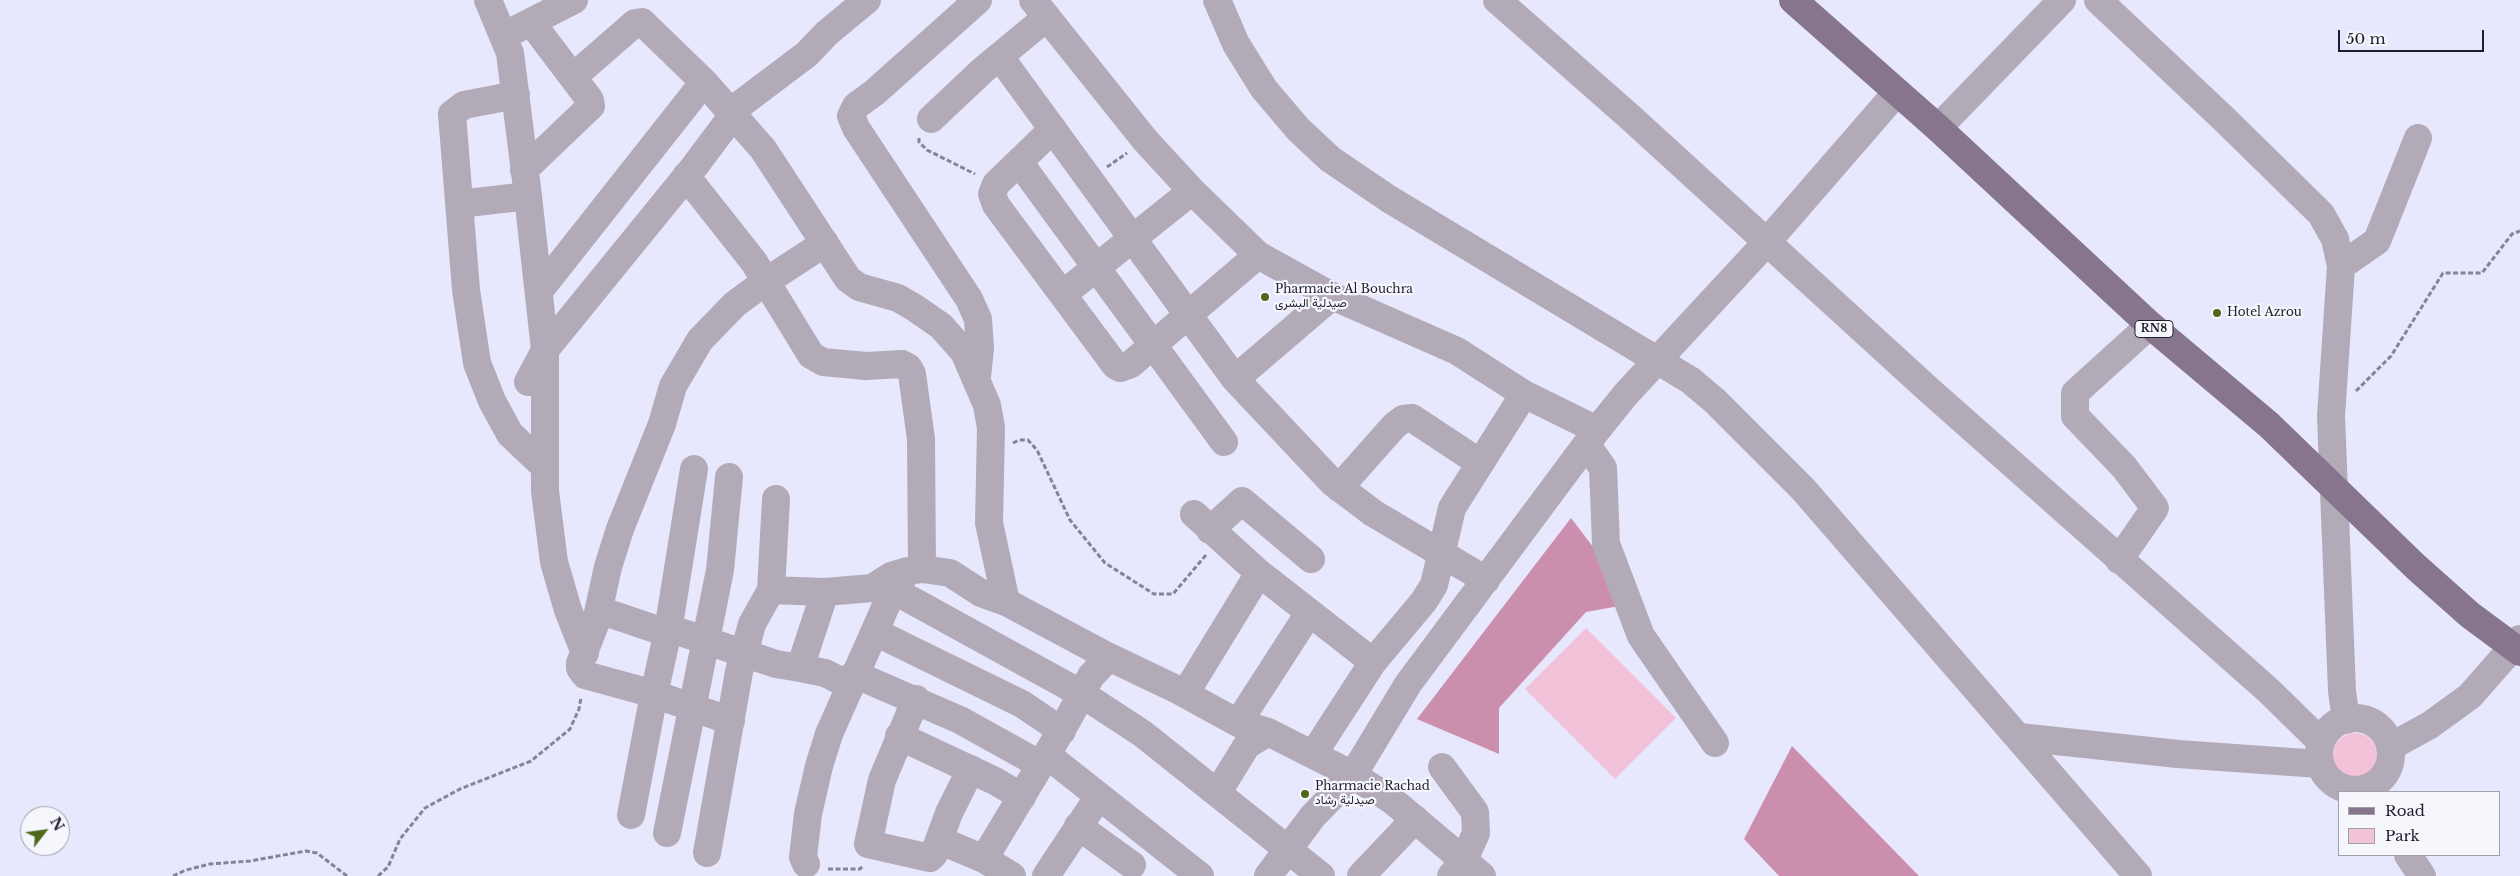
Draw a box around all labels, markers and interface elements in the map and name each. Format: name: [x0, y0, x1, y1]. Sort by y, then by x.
scale bar: [2340, 20, 2486, 52]
text: 50 m: [2346, 29, 2386, 48]
place label: Pharmacie Al Bouchra صيدلية البشرى: [1275, 283, 1413, 311]
marker: Pharmacie Al Bouchra صيدلية البشرى: [1259, 291, 1271, 303]
place label: Hotel Azrou: [2227, 306, 2302, 320]
marker: Hotel Azrou: [2211, 307, 2223, 319]
road number: RN8: [2135, 320, 2173, 338]
place label: Pharmacie Rachad صيدلية رشاد: [1315, 780, 1430, 808]
marker: Pharmacie Rachad صيدلية رشاد: [1299, 788, 1311, 800]
legend: [2338, 791, 2500, 856]
text: Road: [2385, 801, 2425, 820]
north arrow: [20, 806, 70, 856]
text: N: [46, 814, 68, 834]
text: Park: [2385, 826, 2420, 845]

